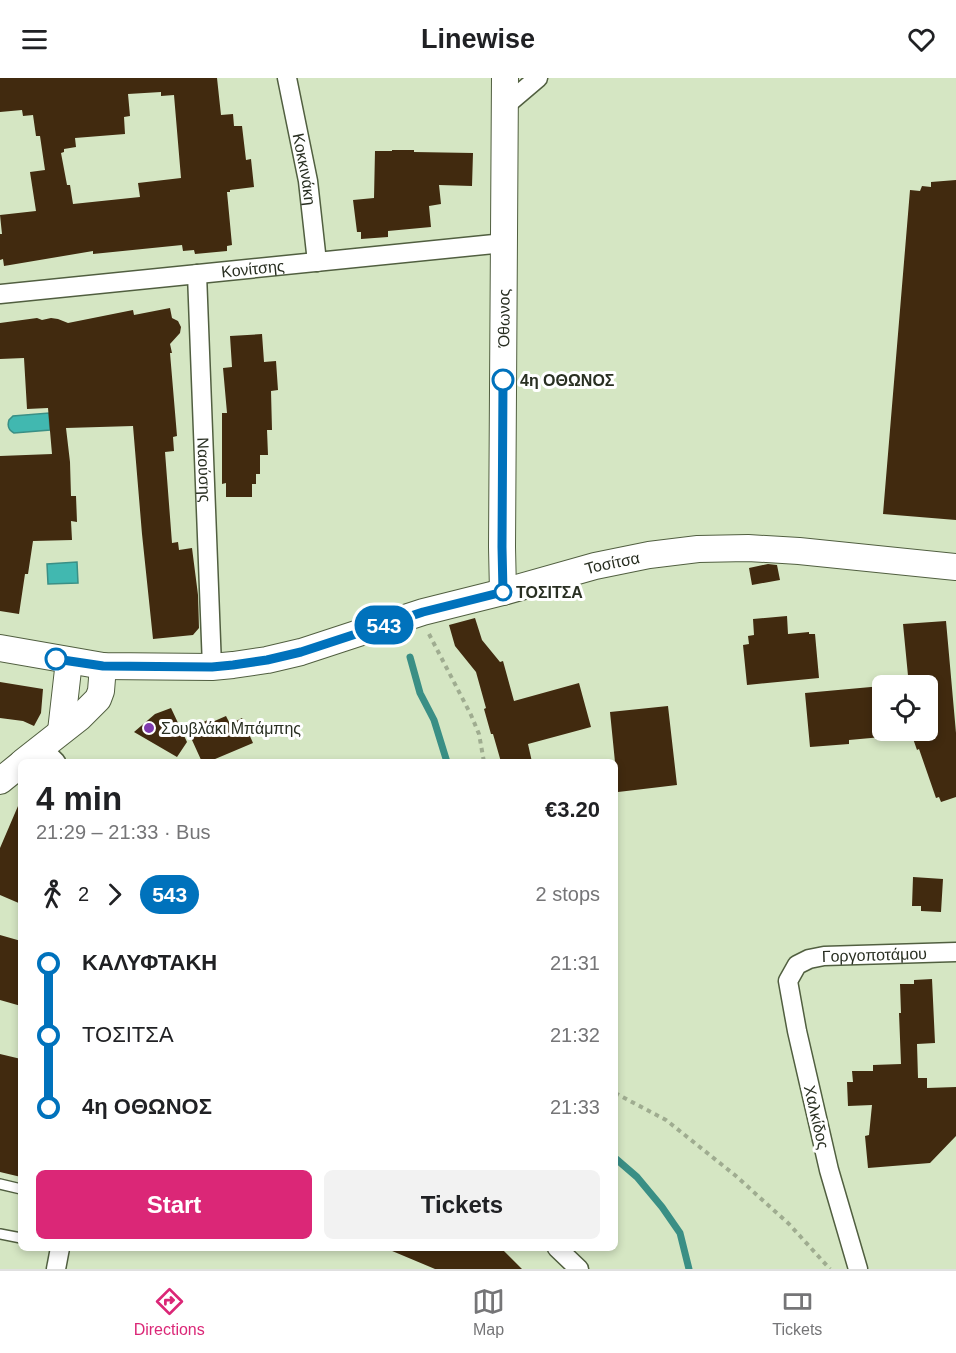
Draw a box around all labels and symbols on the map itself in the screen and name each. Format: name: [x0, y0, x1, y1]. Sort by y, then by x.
street label: Κοκκινάκη: [289, 132, 319, 206]
street label: Κονίτσης: [220, 257, 286, 281]
street label: Όθωνος: [495, 288, 513, 348]
marker: 4η ΟΘΩΝΟΣ: [492, 369, 514, 391]
place label: 4η ΟΘΩΝΟΣ: [520, 372, 615, 389]
street label: Ναούσης: [194, 437, 214, 503]
street label: Τοσίτσα: [583, 549, 641, 577]
marker: ΤΟΣΙΤΣΑ: [494, 583, 512, 601]
place label: ΤΟΣΙΤΣΑ: [516, 584, 583, 601]
line badge: 543: [350, 606, 418, 644]
unlabelled marker: [45, 648, 67, 670]
place label: Σουβλάκι Μπάμπης: [161, 720, 301, 737]
marker: Σουβλάκι Μπάμπης: [142, 721, 156, 735]
street label: Γοργοποτάμου: [821, 945, 927, 965]
street label: Χαλκίδος: [801, 1084, 832, 1151]

